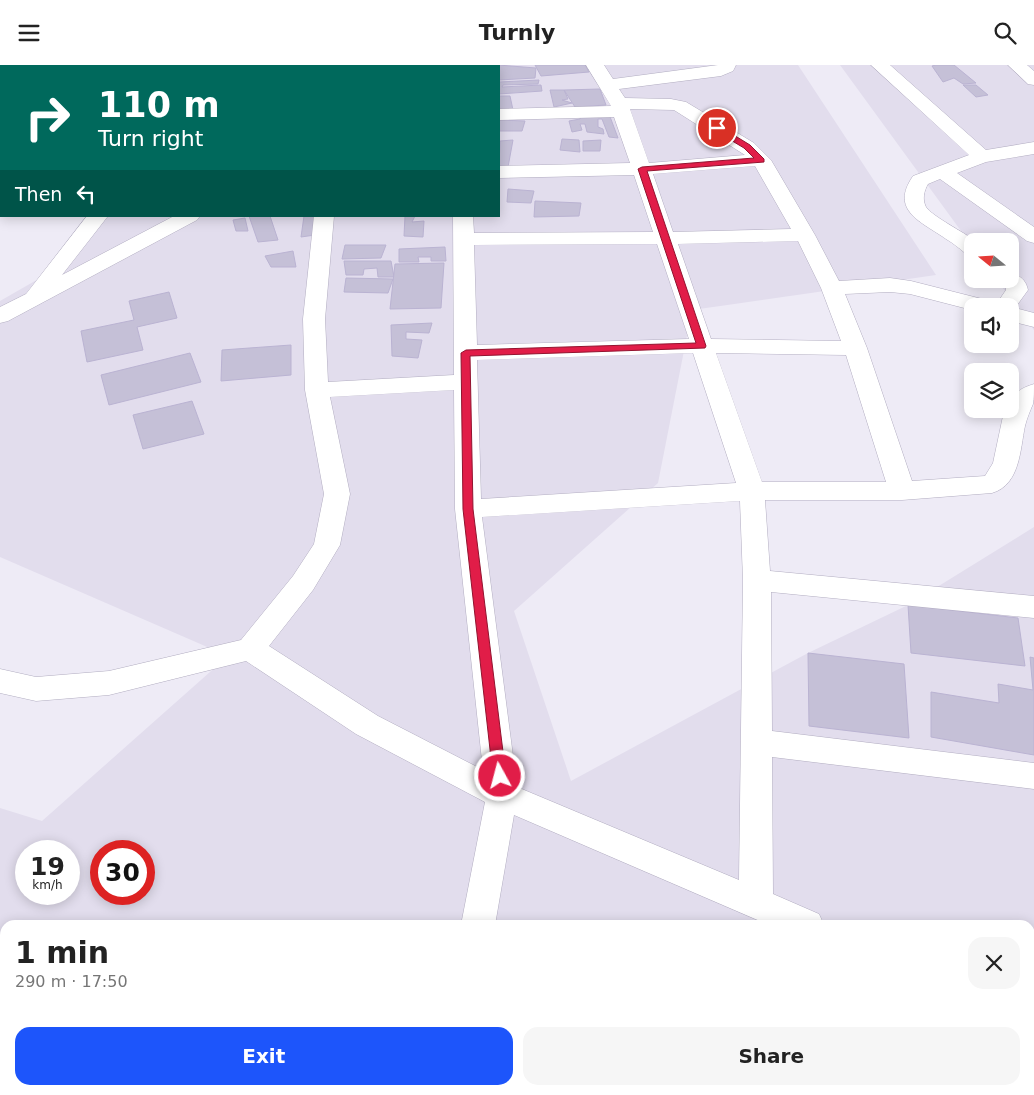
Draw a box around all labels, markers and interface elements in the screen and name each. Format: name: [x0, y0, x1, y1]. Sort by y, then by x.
icon: menu: [15, 19, 43, 47]
icon: search: [991, 19, 1019, 47]
text: Turnly: [479, 20, 555, 45]
icon: right: [15, 85, 80, 150]
text: 110 m: [98, 85, 220, 125]
pin: [696, 107, 738, 149]
icon: arrive: [703, 114, 731, 142]
text: Turn right: [98, 126, 203, 151]
icon: left: [72, 180, 100, 208]
text: Then: [15, 183, 62, 205]
north arrow: [964, 233, 1019, 287]
map controls: [964, 233, 1019, 418]
button: sound: [964, 298, 1019, 353]
button: layers: [964, 363, 1019, 418]
position arrow: [473, 749, 525, 801]
speed limit sign: 30: [90, 840, 155, 905]
text: 19: [30, 852, 65, 881]
text: km/h: [32, 878, 63, 892]
text: 1 min: [15, 935, 109, 970]
button: close: [968, 937, 1020, 989]
text: 290 m · 17:50: [15, 972, 128, 991]
button: Exit: [15, 1027, 513, 1085]
button: Share: [523, 1027, 1020, 1085]

